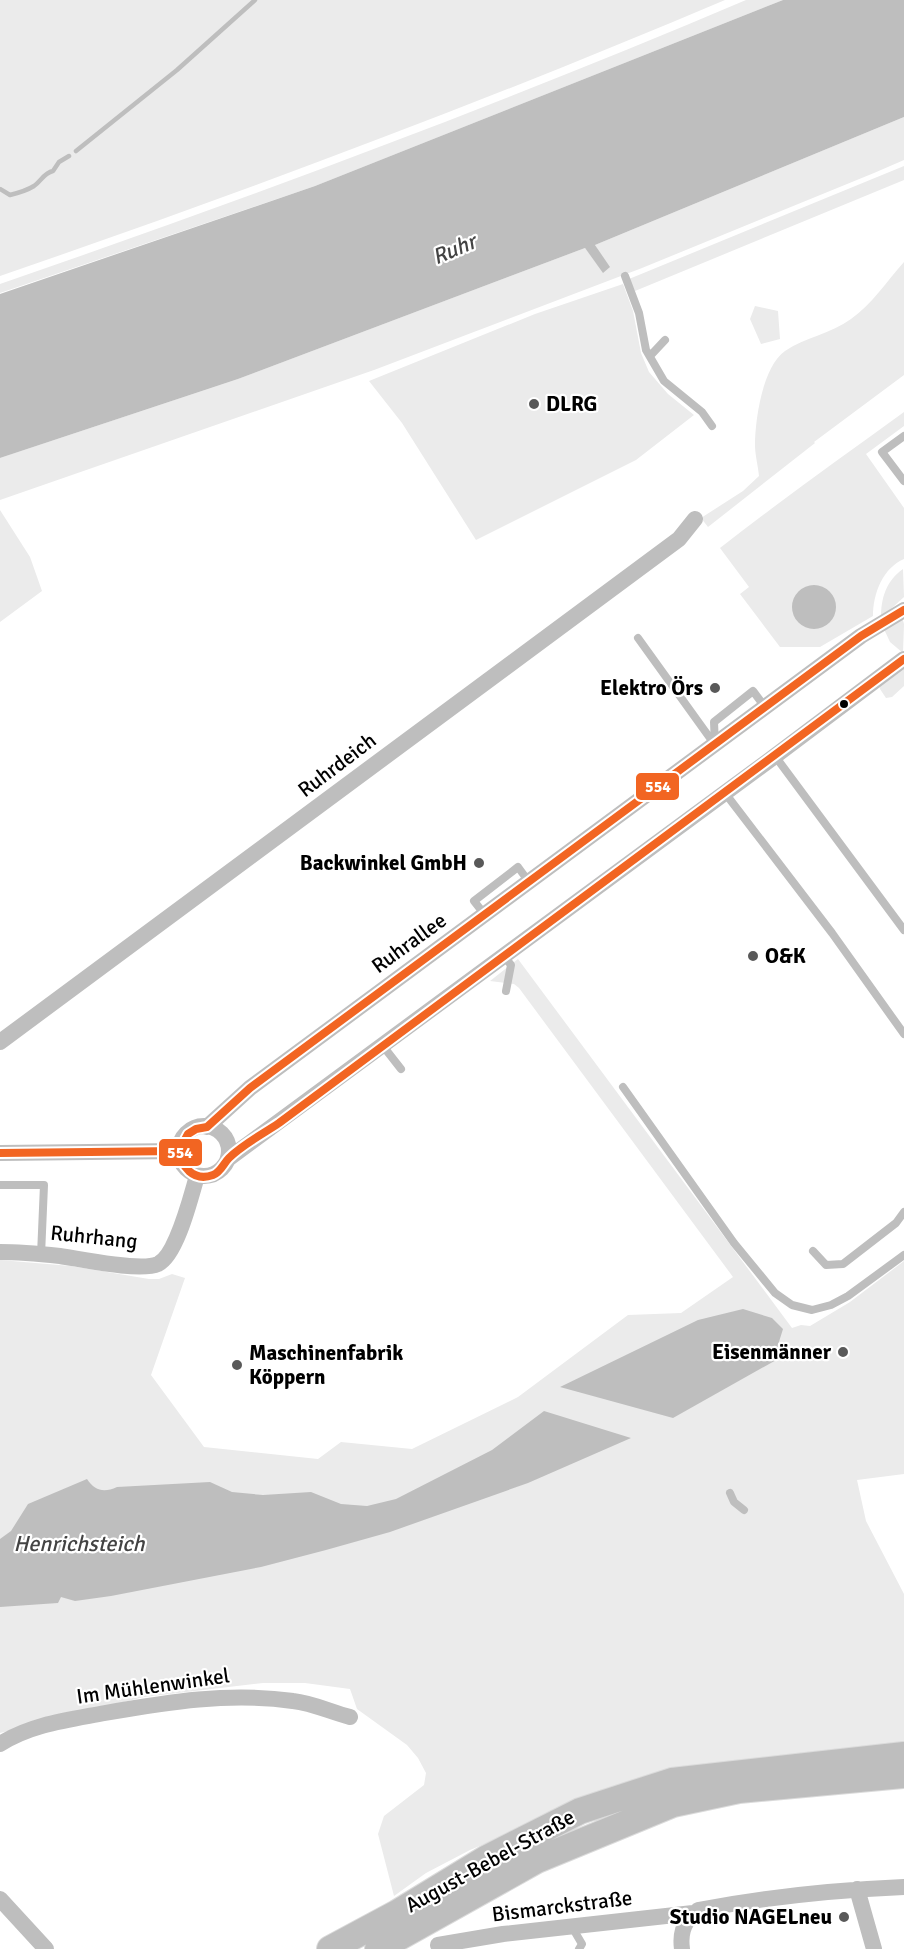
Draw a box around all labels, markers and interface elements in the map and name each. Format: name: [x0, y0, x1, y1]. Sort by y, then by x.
water label: Ruhr: [428, 227, 483, 270]
place label: DLRG: [546, 391, 597, 417]
marker: DLRG: [527, 397, 541, 411]
place label: Elektro Örs: [600, 675, 703, 701]
marker: Elektro Örs: [708, 681, 722, 695]
unlabelled marker: [838, 698, 850, 710]
street label: Ruhrdeich: [293, 727, 381, 803]
line badge: 554: [635, 772, 680, 801]
text: 554: [645, 777, 671, 797]
place label: Backwinkel GmbH: [300, 850, 467, 876]
marker: Backwinkel GmbH: [472, 856, 486, 870]
street label: Ruhrallee: [366, 907, 452, 979]
place label: O&K: [765, 943, 806, 969]
marker: O&K: [746, 949, 760, 963]
line badge: 554: [158, 1138, 203, 1167]
text: 554: [167, 1143, 193, 1163]
street label: Ruhrhang: [49, 1220, 139, 1254]
place label: Eisenmänner: [712, 1339, 832, 1365]
place label: Maschinenfabrik Köppern: [249, 1340, 403, 1390]
marker: Eisenmänner: [836, 1345, 850, 1359]
marker: Maschinenfabrik Köppern: [230, 1358, 244, 1372]
water label: Henrichsteich: [13, 1530, 146, 1557]
street label: Im Mühlenwinkel: [75, 1662, 231, 1710]
street label: August-Bebel-Straße: [401, 1804, 579, 1918]
street label: Bismarckstraße: [490, 1884, 634, 1928]
place label: Studio NAGELneu: [670, 1904, 832, 1930]
marker: Studio NAGELneu: [837, 1910, 851, 1924]

